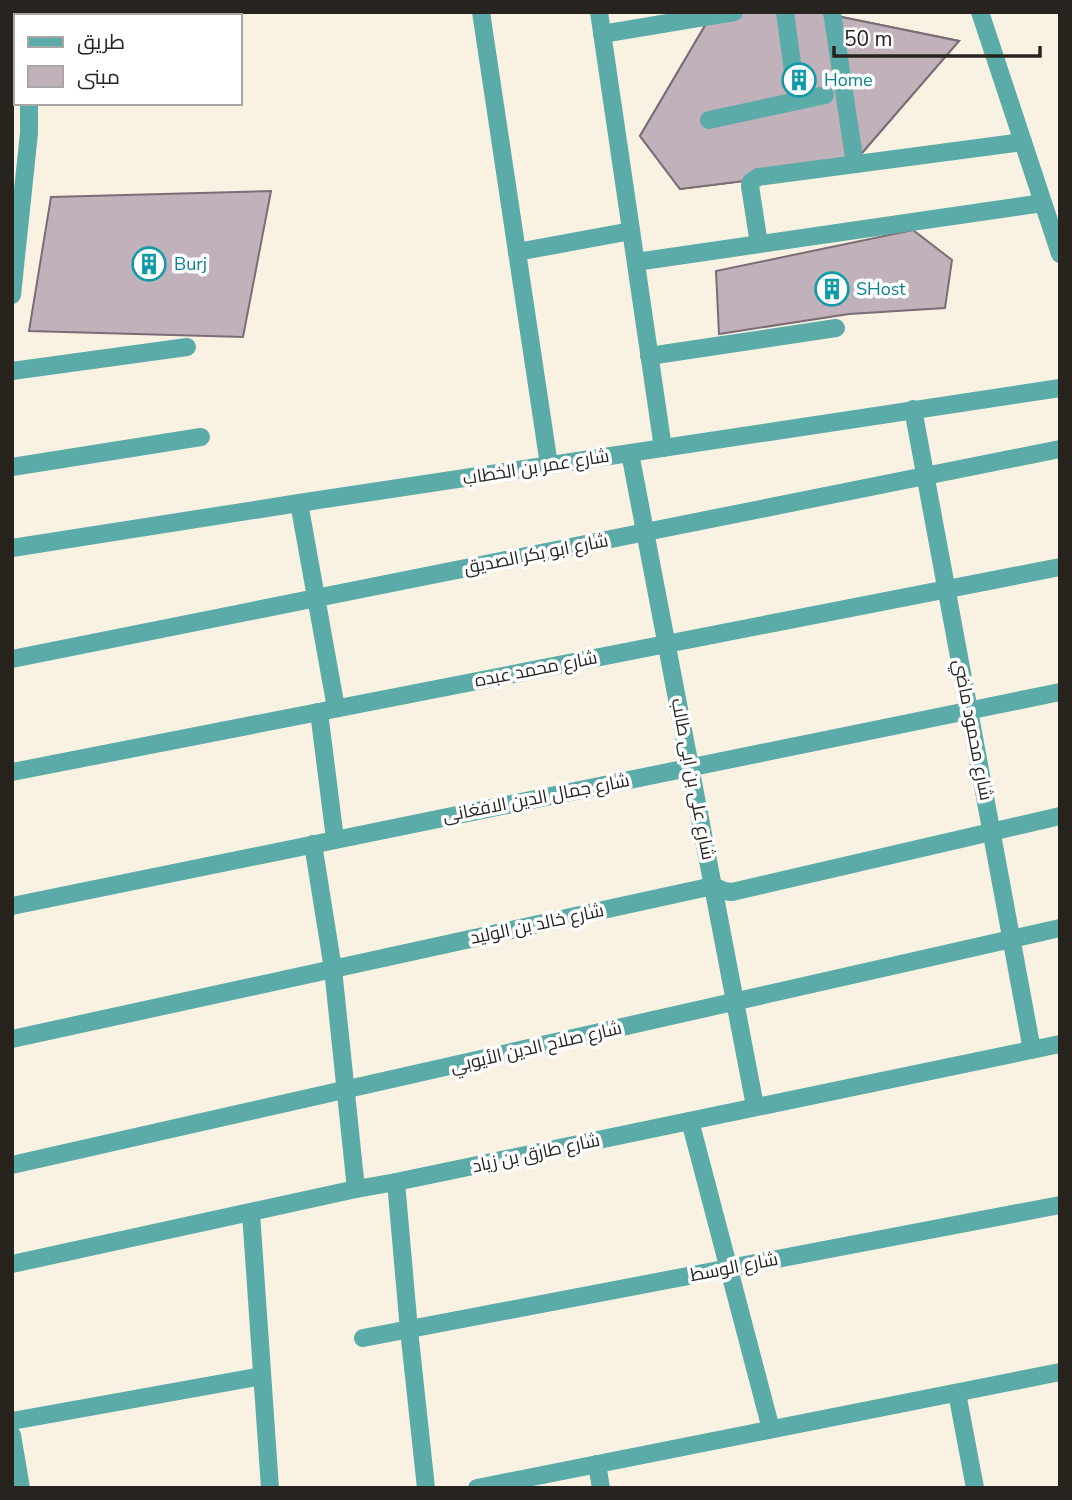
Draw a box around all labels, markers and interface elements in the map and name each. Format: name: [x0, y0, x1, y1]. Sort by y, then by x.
legend: [14, 14, 242, 105]
scale bar: [834, 14, 1040, 58]
text: 50 m: [844, 25, 893, 53]
text: طريق: [77, 28, 125, 56]
building icon: Home: [780, 61, 818, 99]
text: مبنى: [77, 63, 120, 91]
place label: Home: [824, 68, 873, 92]
building icon: Burj: [130, 245, 168, 283]
place label: Burj: [174, 252, 207, 276]
building icon: SHost: [813, 270, 851, 308]
place label: SHost: [856, 277, 906, 301]
street label: شارع عمر بن الخطاب: [461, 444, 611, 490]
street label: شارع ابو بكر الصديق: [462, 528, 610, 580]
street label: شارع محمد عبده: [473, 645, 599, 693]
street label: شارع محمود ماضي: [947, 657, 998, 803]
street label: شارع على بن ابى طالب: [666, 696, 720, 862]
street label: شارع جمال الدين الافغانى: [441, 768, 631, 828]
street label: شارع خالد بن الوليد: [468, 898, 606, 950]
street label: شارع صلاح الدين الأيوبي: [448, 1016, 625, 1080]
street label: شارع طارق بن زياد: [470, 1128, 602, 1178]
street label: شارع الوسط: [688, 1247, 780, 1287]

